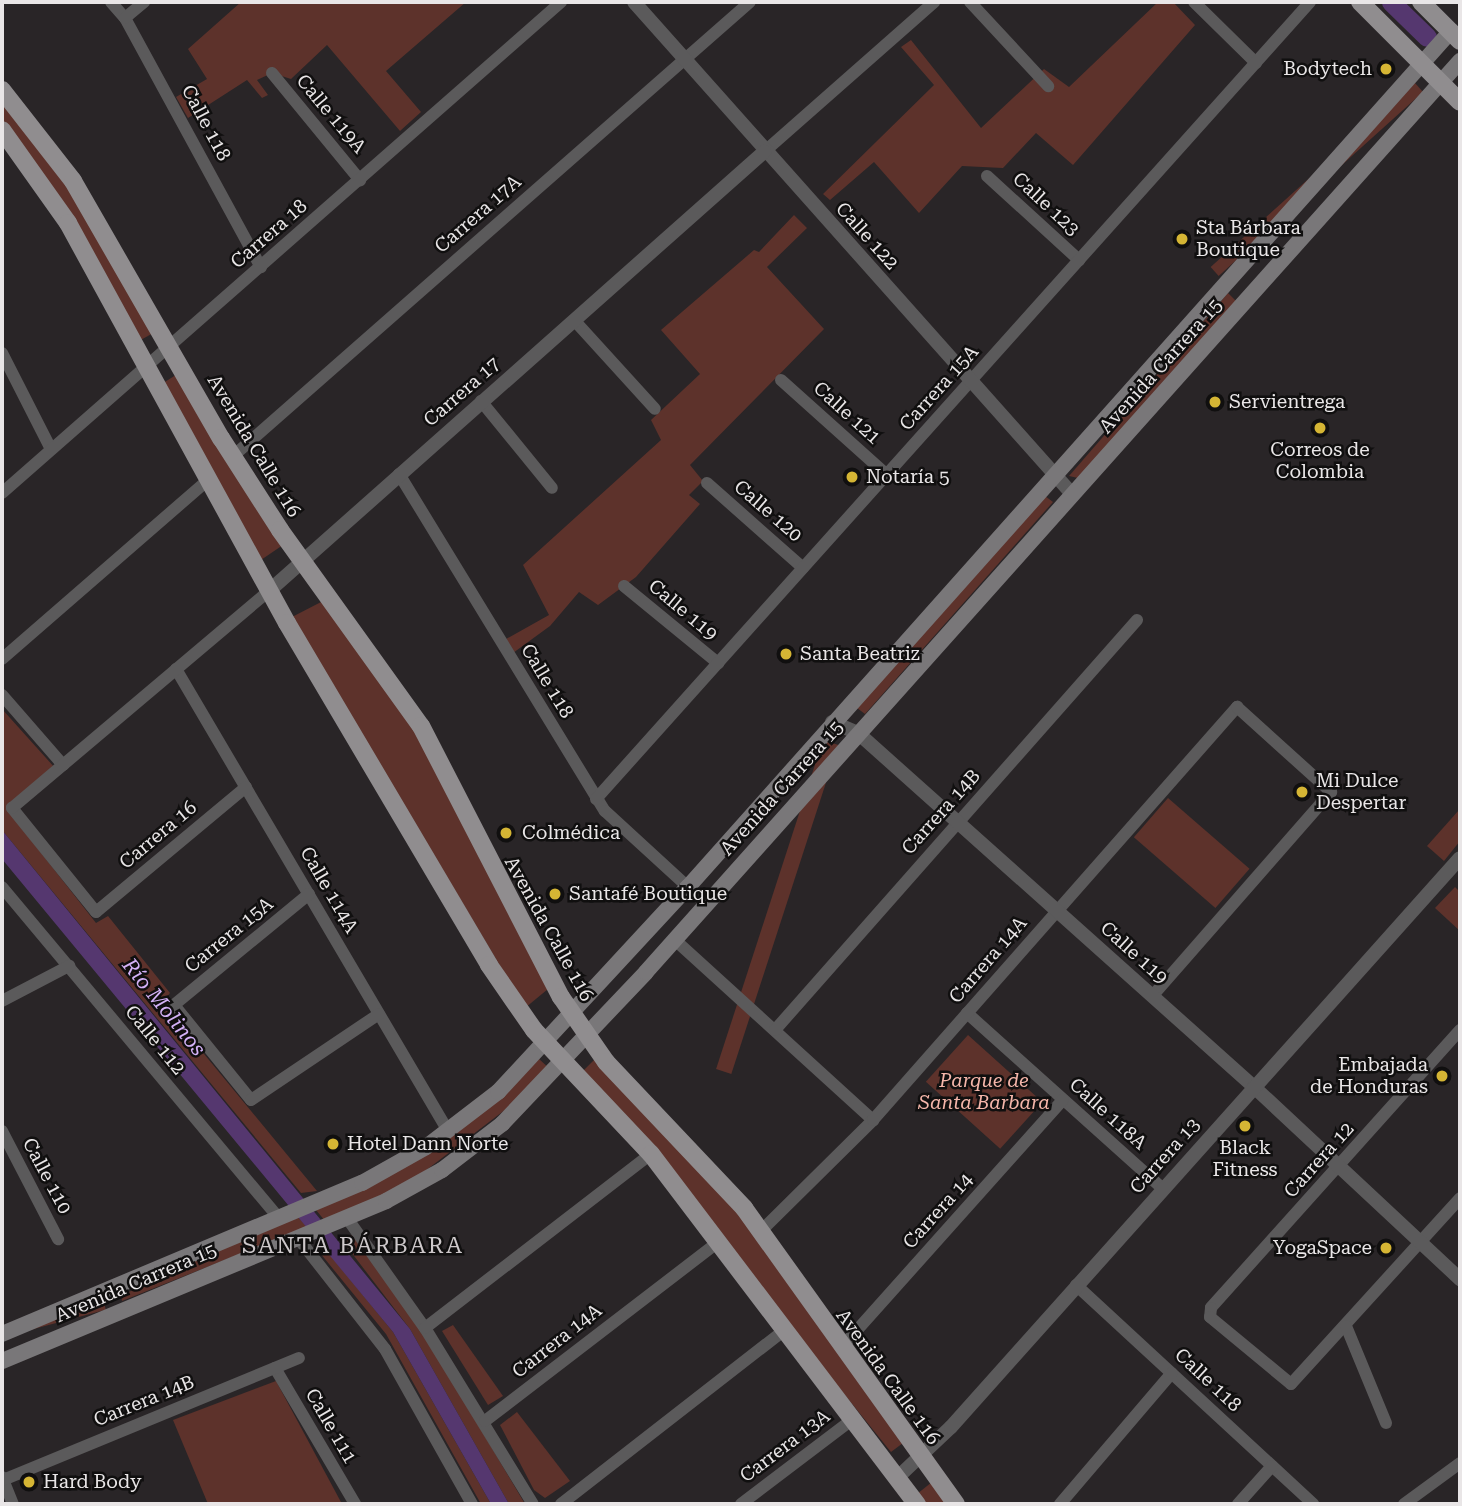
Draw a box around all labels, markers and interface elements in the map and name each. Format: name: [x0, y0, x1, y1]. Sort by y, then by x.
place label: Bodytech: [1283, 58, 1372, 80]
marker: Bodytech: [1378, 61, 1394, 77]
street label: Calle 119A: [291, 70, 371, 158]
street label: Calle 118: [176, 81, 236, 165]
street label: Calle 123: [1008, 167, 1084, 241]
street label: Carrera 17A: [430, 170, 526, 258]
street label: Carrera 18: [226, 195, 312, 273]
street label: Calle 122: [831, 198, 903, 274]
place label: Sta Bárbara Boutique: [1196, 217, 1301, 261]
marker: Sta Bárbara Boutique: [1174, 231, 1190, 247]
street label: Avenida Carrera 15: [1095, 294, 1227, 438]
street label: Carrera 15A: [895, 341, 983, 435]
street label: Carrera 17: [419, 353, 505, 431]
street label: Avenida Calle 116: [202, 371, 306, 521]
street label: Calle 121: [809, 377, 885, 449]
place label: Servientrega: [1229, 391, 1345, 413]
marker: Servientrega: [1207, 394, 1223, 410]
marker: Correos de Colombia: [1312, 420, 1328, 436]
place label: Correos de Colombia: [1270, 439, 1370, 483]
place label: Notaría 5: [866, 466, 950, 488]
marker: Notaría 5: [844, 469, 860, 485]
street label: Calle 120: [729, 475, 807, 547]
street label: Calle 119: [644, 575, 722, 645]
street label: Calle 118: [516, 640, 578, 722]
place label: Santa Beatriz: [800, 643, 920, 665]
marker: Santa Beatriz: [778, 646, 794, 662]
street label: Avenida Carrera 15: [716, 716, 848, 860]
street label: Carrera 14B: [897, 765, 985, 859]
place label: Mi Dulce Despertar: [1316, 770, 1406, 814]
marker: Mi Dulce Despertar: [1294, 784, 1310, 800]
street label: Carrera 16: [115, 796, 201, 874]
place label: Colmédica: [522, 822, 620, 844]
marker: Colmédica: [496, 823, 516, 843]
street label: Calle 114A: [295, 843, 363, 937]
street label: Avenida Calle 116: [500, 853, 598, 1005]
place label: Santafé Boutique: [569, 883, 727, 905]
marker: Santafé Boutique: [547, 886, 563, 902]
street label: Carrera 15A: [180, 892, 278, 978]
street label: Carrera 14A: [944, 912, 1032, 1008]
street label: Calle 119: [1096, 917, 1172, 989]
water label: Río Molinos: [117, 953, 211, 1061]
street label: Calle 112: [120, 1001, 190, 1079]
place label: Embajada de Honduras: [1310, 1054, 1428, 1098]
marker: Embajada de Honduras: [1434, 1068, 1450, 1084]
park label: Parque de Santa Barbara: [918, 1070, 1050, 1114]
street label: Calle 118A: [1065, 1073, 1151, 1155]
street label: Carrera 13: [1125, 1114, 1205, 1198]
marker: Black Fitness: [1237, 1118, 1253, 1134]
street label: Carrera 12: [1279, 1118, 1359, 1202]
place label: Hotel Dann Norte: [347, 1133, 509, 1155]
street label: Calle 110: [17, 1134, 77, 1218]
marker: Hotel Dann Norte: [325, 1136, 341, 1152]
place label: Black Fitness: [1212, 1137, 1278, 1181]
street label: Carrera 14: [898, 1169, 978, 1253]
district label: SANTA BÁRBARA: [244, 1232, 462, 1260]
place label: YogaSpace: [1273, 1237, 1372, 1259]
street label: Avenida Carrera 15: [52, 1239, 220, 1327]
marker: YogaSpace: [1378, 1240, 1394, 1256]
street label: Carrera 14A: [508, 1299, 606, 1383]
street label: Avenida Calle 116: [831, 1305, 945, 1449]
street label: Calle 118: [1170, 1343, 1246, 1417]
street label: Carrera 14B: [90, 1370, 198, 1432]
street label: Calle 111: [300, 1384, 362, 1468]
street label: Carrera 13A: [735, 1405, 835, 1487]
place label: Hard Body: [43, 1471, 141, 1493]
marker: Hard Body: [21, 1474, 37, 1490]

